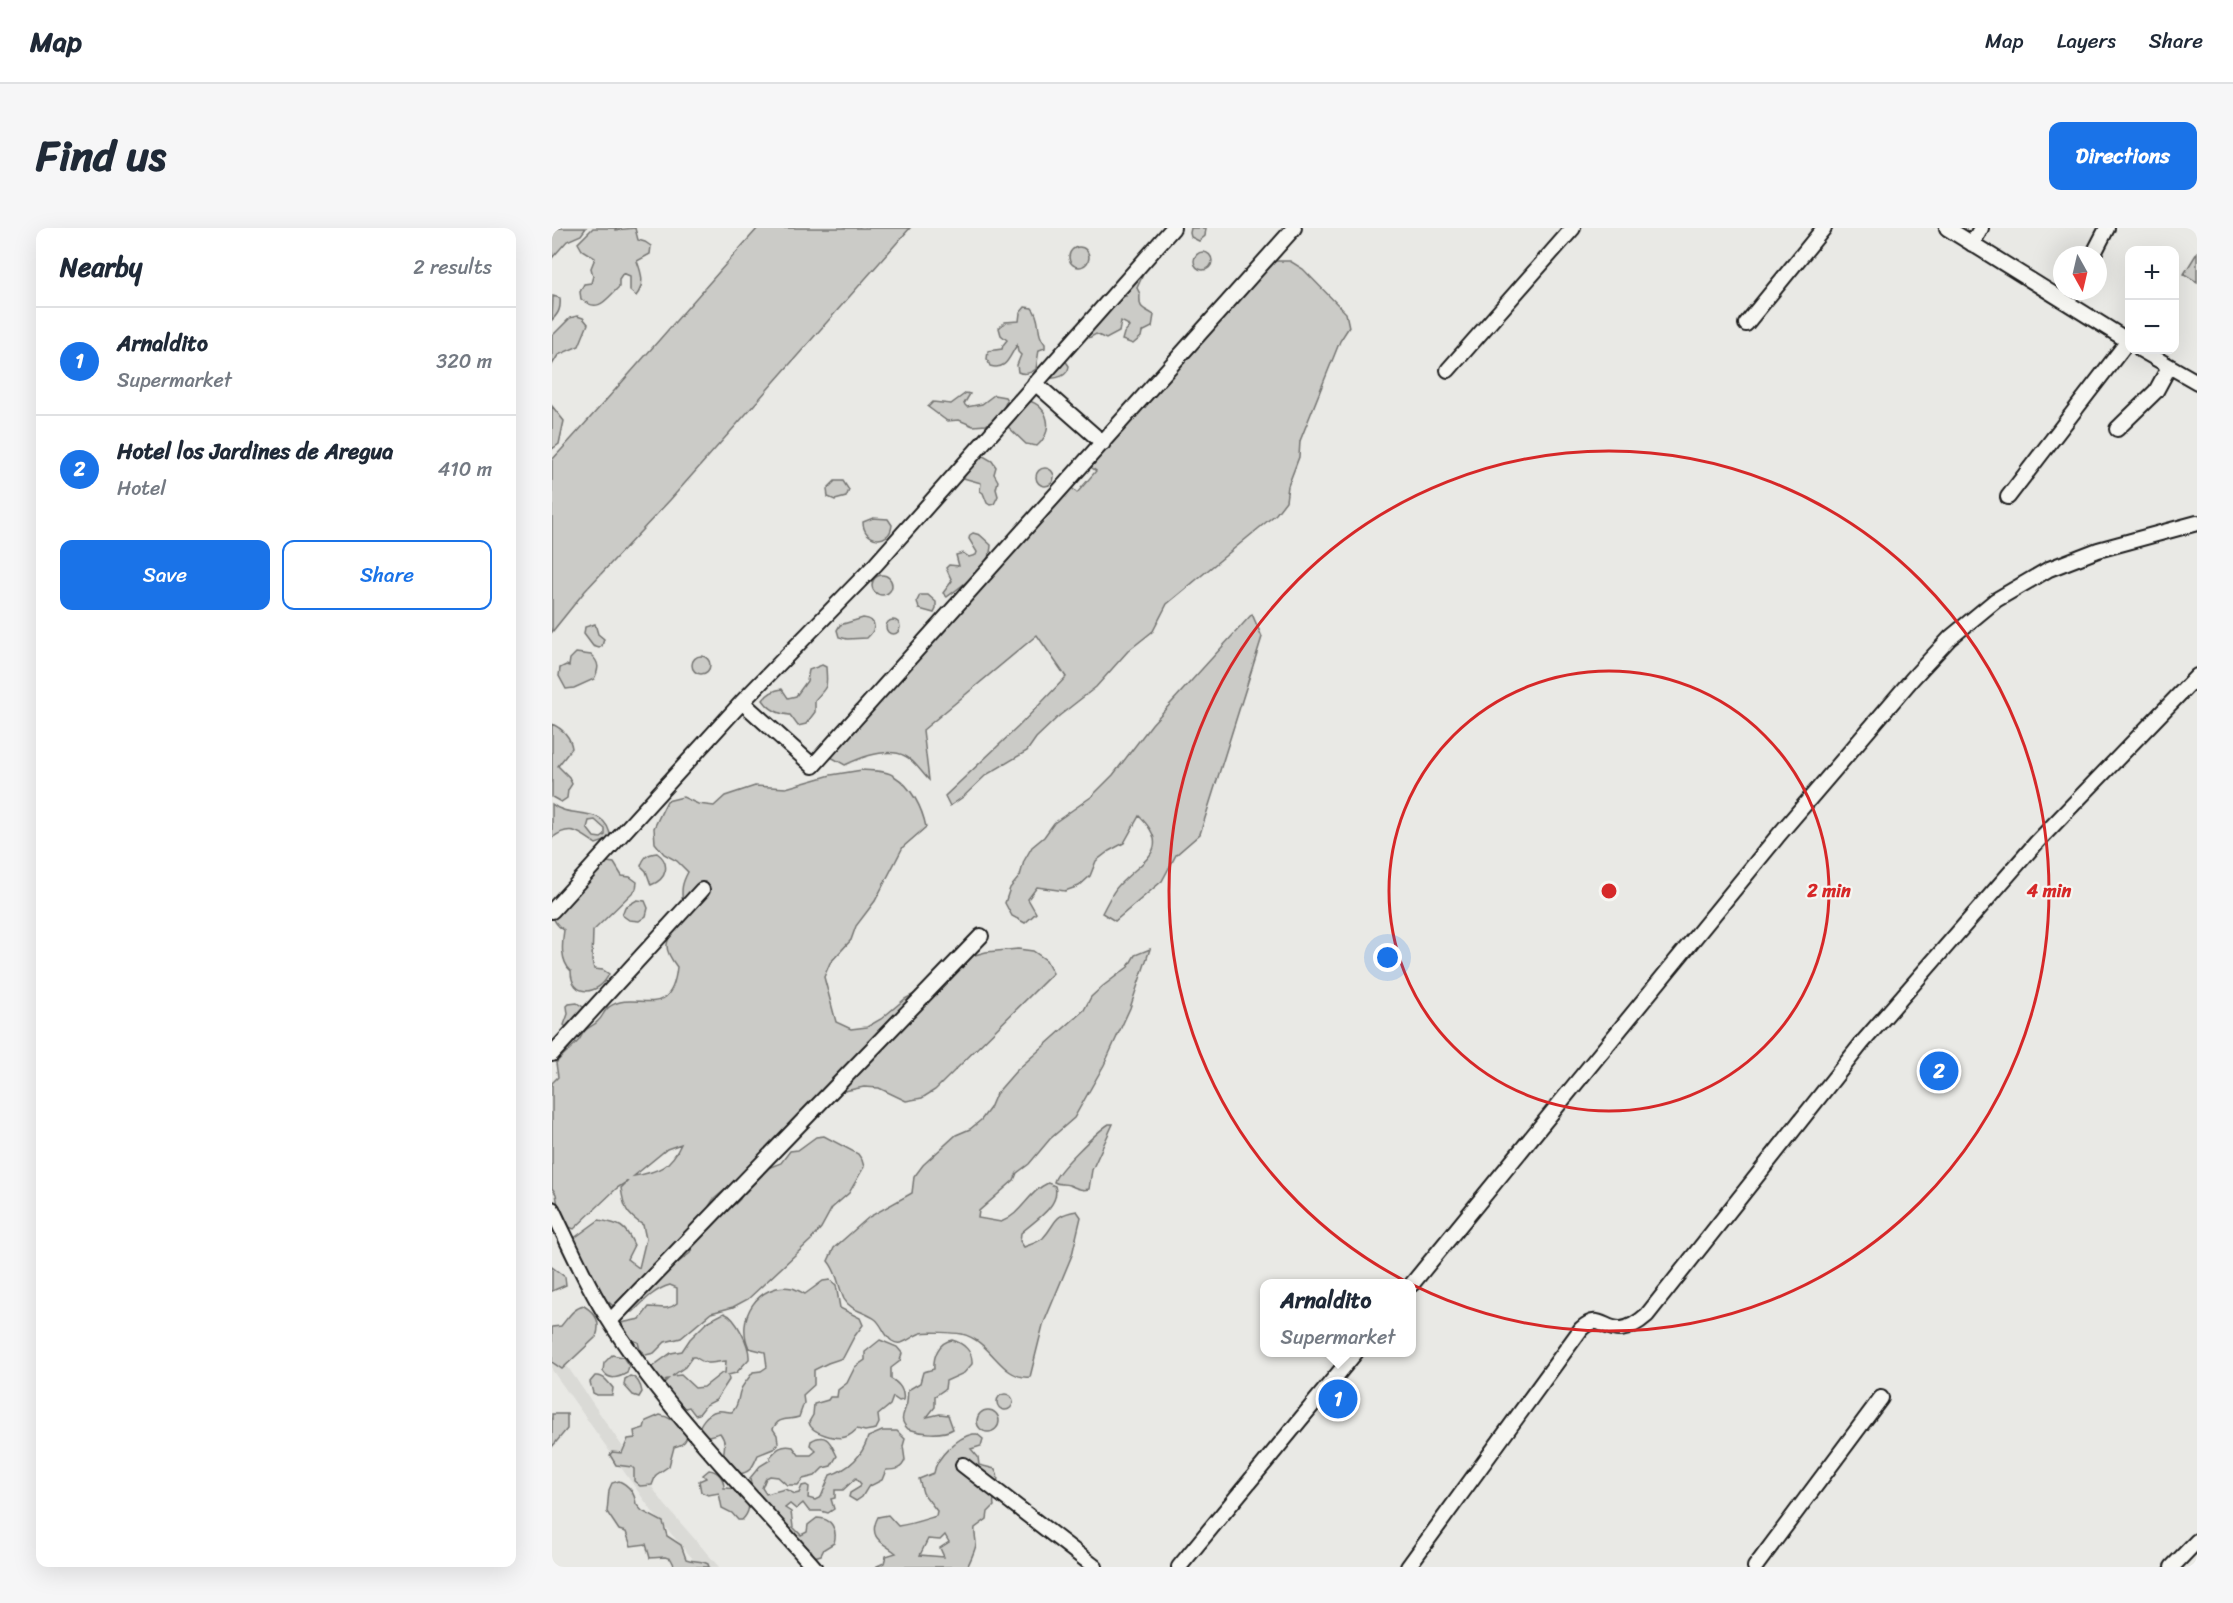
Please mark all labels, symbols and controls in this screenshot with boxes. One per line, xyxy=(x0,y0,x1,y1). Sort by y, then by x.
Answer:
text: Map xyxy=(30,17,82,66)
text: Map xyxy=(1985,22,2024,60)
text: Layers xyxy=(2057,22,2116,60)
text: Share xyxy=(2149,22,2203,60)
text: Find us xyxy=(36,119,166,193)
button: Directions xyxy=(2049,122,2197,190)
text: Nearby xyxy=(60,244,142,290)
north arrow xyxy=(2053,246,2107,300)
map controls xyxy=(2125,246,2179,354)
button: + xyxy=(2125,246,2179,300)
text: 2 results xyxy=(413,250,492,285)
button: − xyxy=(2125,300,2179,354)
text: Arnaldito xyxy=(117,324,208,363)
text: 1 xyxy=(75,344,84,379)
text: 320 m xyxy=(436,344,492,379)
text: Supermarket xyxy=(117,363,232,398)
text: Hotel los Jardines de Aregua xyxy=(117,432,393,471)
text: 2 xyxy=(74,452,85,487)
text: 410 m xyxy=(438,452,492,487)
text: Hotel xyxy=(117,471,166,506)
button: Save xyxy=(60,540,270,610)
button: Share xyxy=(282,540,492,610)
text: 2 min xyxy=(1806,875,1851,907)
text: 4 min xyxy=(2026,875,2072,907)
centre of rings xyxy=(1599,881,1619,901)
your location xyxy=(1373,943,1402,972)
pin: 2 xyxy=(1920,1048,1958,1094)
popup xyxy=(1260,1279,1416,1357)
text: Arnaldito xyxy=(1281,1281,1371,1320)
text: Supermarket xyxy=(1281,1320,1395,1355)
pin: 1 xyxy=(1318,1376,1358,1422)

